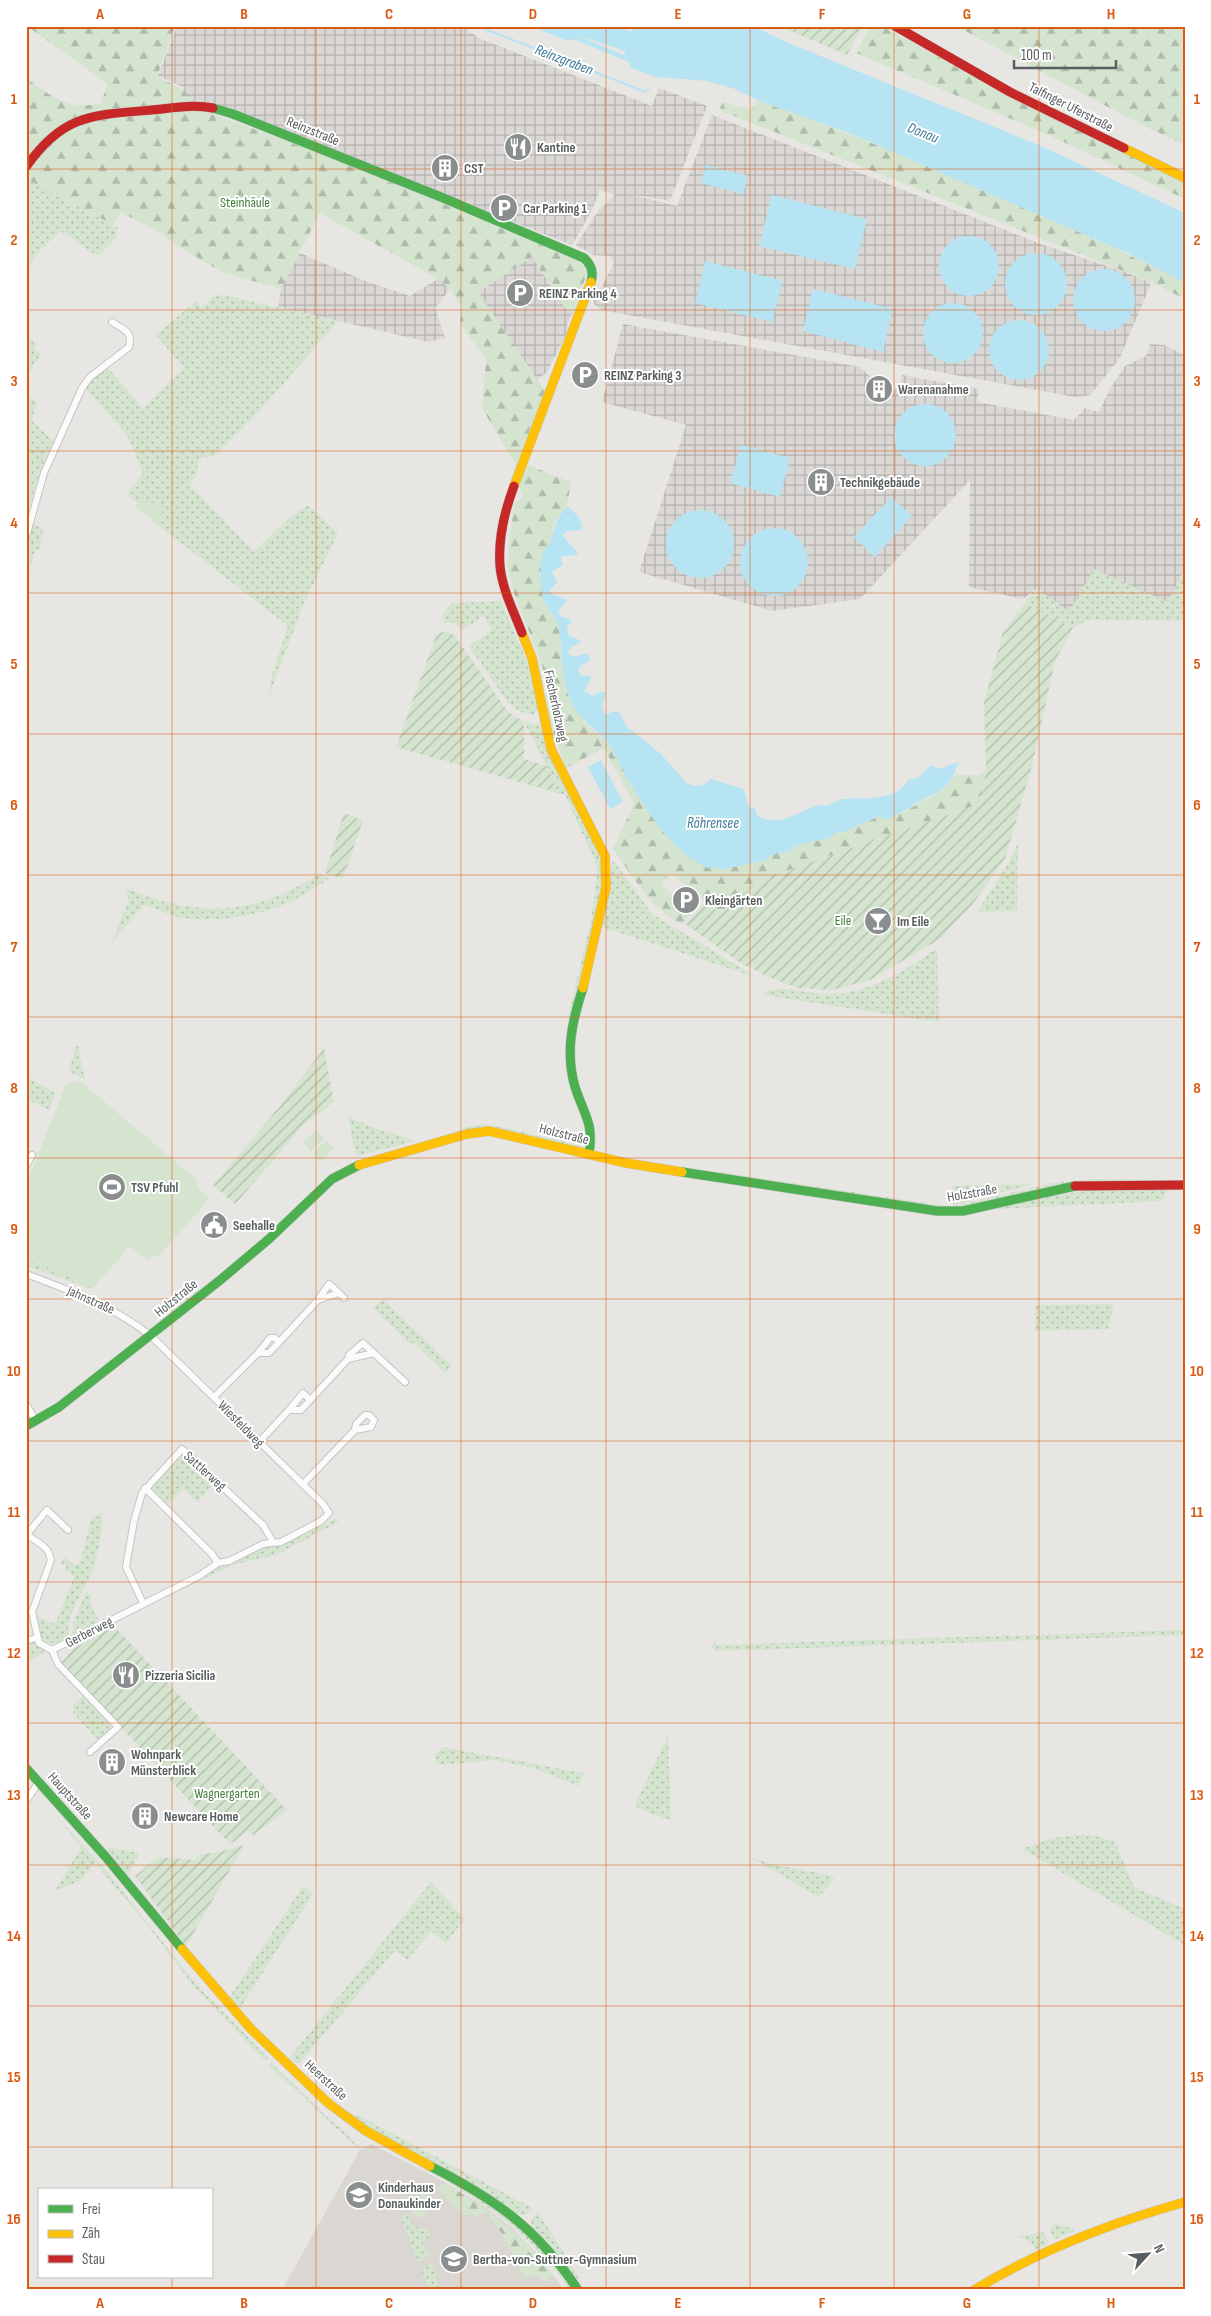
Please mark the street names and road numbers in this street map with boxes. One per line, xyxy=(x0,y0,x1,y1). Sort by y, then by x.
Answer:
street label: Talfinger Uferstraße xyxy=(1026,78,1116,136)
street label: Reinzstraße xyxy=(284,113,342,149)
street label: Fischerholzweg xyxy=(540,669,572,744)
street label: Holzstraße xyxy=(537,1120,591,1148)
street label: Holzstraße xyxy=(946,1180,998,1206)
street label: Holzstraße xyxy=(151,1275,201,1321)
street label: Jahnstraße xyxy=(64,1282,117,1318)
street label: Wiesfeldweg xyxy=(214,1397,268,1451)
street label: Sattlerweg xyxy=(180,1447,230,1495)
street label: Gerberweg xyxy=(62,1613,116,1651)
street label: Hauptstraße xyxy=(44,1769,96,1823)
street label: Heerstraße xyxy=(301,2056,351,2104)

